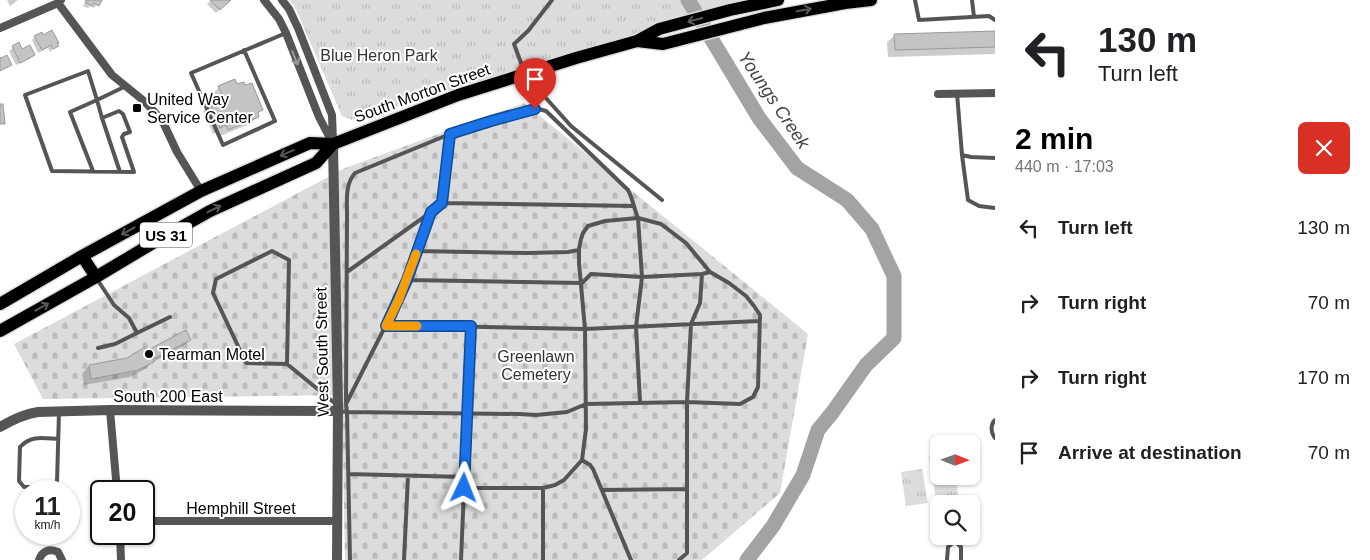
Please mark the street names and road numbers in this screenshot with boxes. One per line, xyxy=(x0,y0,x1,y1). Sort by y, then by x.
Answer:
street label: South Morton Street xyxy=(352,60,493,125)
road number: US 31 xyxy=(140,222,192,248)
street label: West South Street xyxy=(312,287,332,417)
street label: South 200 East xyxy=(113,388,223,405)
street label: Hemphill Street xyxy=(186,500,296,517)

